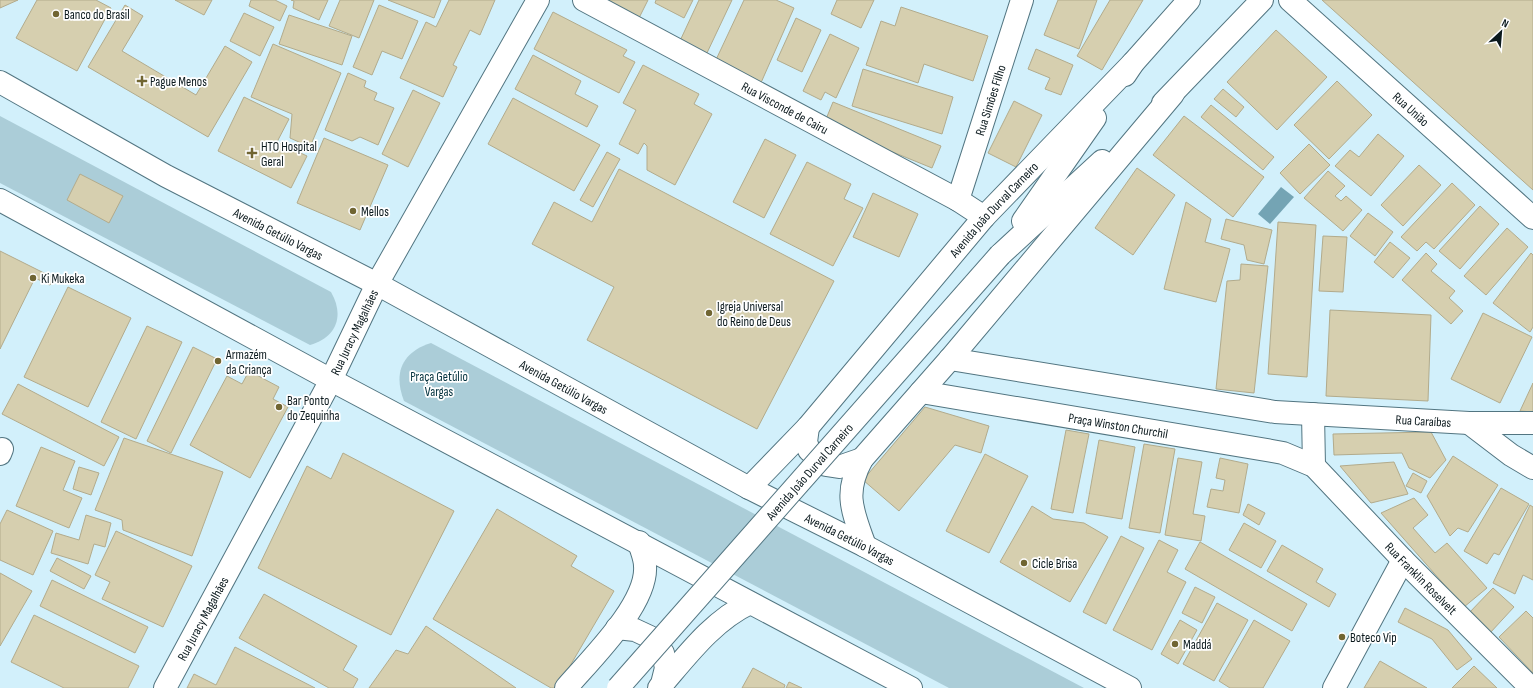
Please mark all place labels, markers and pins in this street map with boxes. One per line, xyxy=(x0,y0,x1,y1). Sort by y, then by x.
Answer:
place label: Banco do Brasil xyxy=(64,7,130,23)
marker: Banco do Brasil xyxy=(51,9,61,19)
place label: Pague Menos xyxy=(150,74,207,90)
marker: Pague Menos xyxy=(137,76,147,86)
place label: HTO Hospital Geral xyxy=(261,139,317,170)
marker: HTO Hospital Geral xyxy=(246,147,258,159)
place label: Mellos xyxy=(361,204,389,220)
marker: Mellos xyxy=(348,206,358,216)
place label: Ki Mukeka xyxy=(41,271,85,287)
marker: Ki Mukeka xyxy=(28,273,38,283)
place label: Igreja Universal do Reino de Deus xyxy=(717,299,791,330)
marker: Igreja Universal do Reino de Deus xyxy=(704,308,714,318)
place label: Armazém da Criança xyxy=(225,347,272,378)
marker: Armazém da Criança xyxy=(213,356,223,366)
place label: Bar Ponto do Zequinha xyxy=(287,393,340,424)
marker: Bar Ponto do Zequinha xyxy=(274,402,284,412)
place label: Cicle Brisa xyxy=(1032,556,1077,572)
marker: Cicle Brisa xyxy=(1019,558,1029,568)
place label: Boteco Vip xyxy=(1350,630,1397,646)
marker: Boteco Vip xyxy=(1337,632,1347,642)
place label: Maddá xyxy=(1183,637,1212,653)
marker: Maddá xyxy=(1170,639,1180,649)

